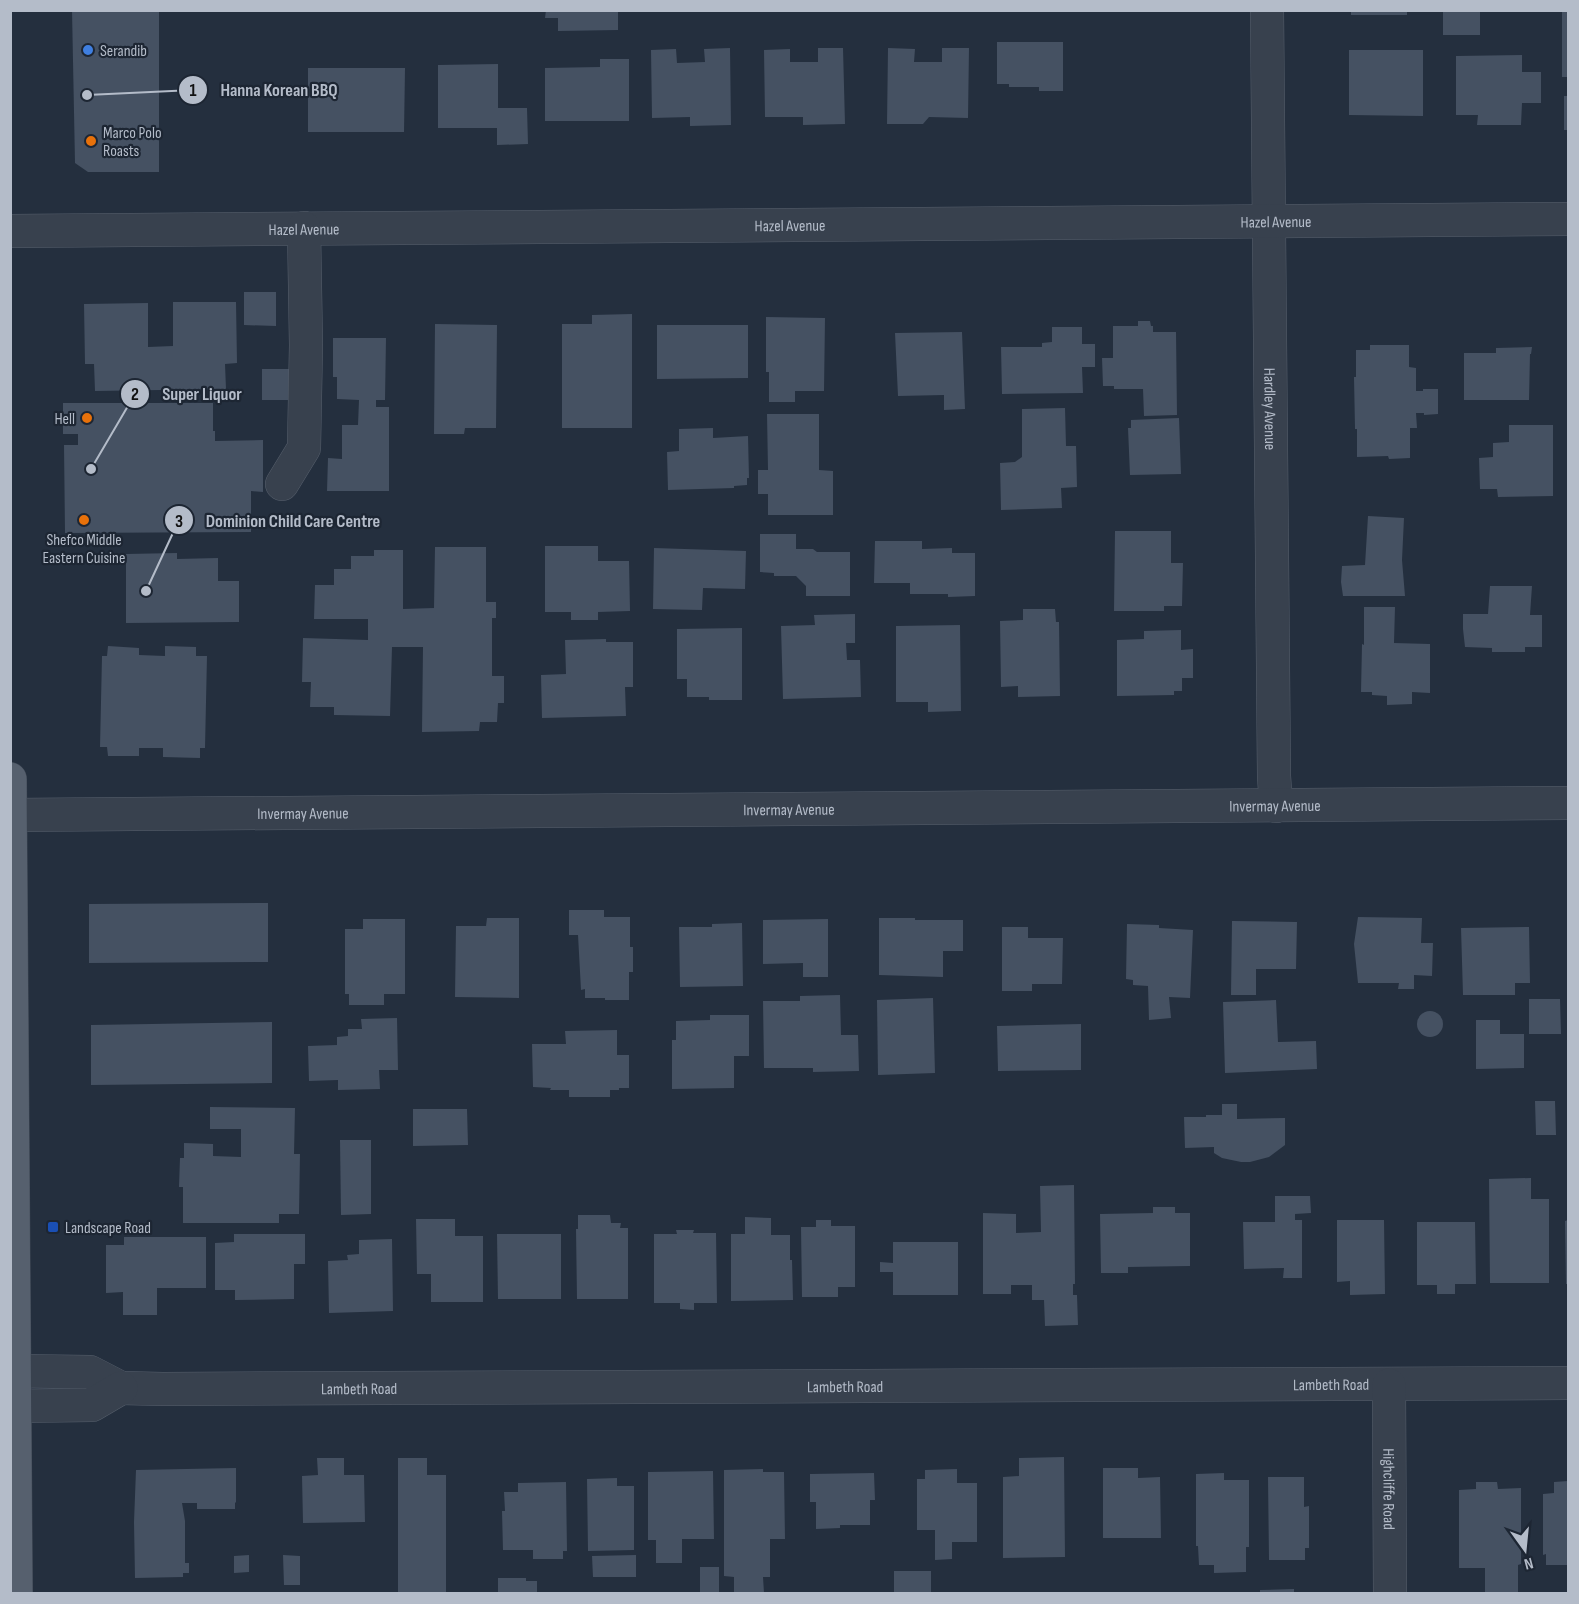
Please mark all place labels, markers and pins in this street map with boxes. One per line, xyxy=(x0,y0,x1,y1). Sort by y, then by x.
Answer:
place label: Serandib xyxy=(100,42,147,61)
marker: Serandib xyxy=(81,43,95,57)
callout: Hanna Korean BBQ xyxy=(178,72,350,108)
place label: Marco Polo Roasts xyxy=(103,124,162,161)
marker: Marco Polo Roasts xyxy=(84,134,98,148)
callout: Super Liquor xyxy=(120,376,254,412)
place label: Hell xyxy=(54,410,75,429)
marker: Hell xyxy=(80,411,94,425)
callout: Dominion Child Care Centre xyxy=(164,502,392,538)
marker: Shefco Middle Eastern Cuisine xyxy=(77,513,91,527)
place label: Shefco Middle Eastern Cuisine xyxy=(43,531,125,568)
place label: Landscape Road xyxy=(65,1219,151,1238)
marker: Landscape Road xyxy=(46,1220,60,1234)

